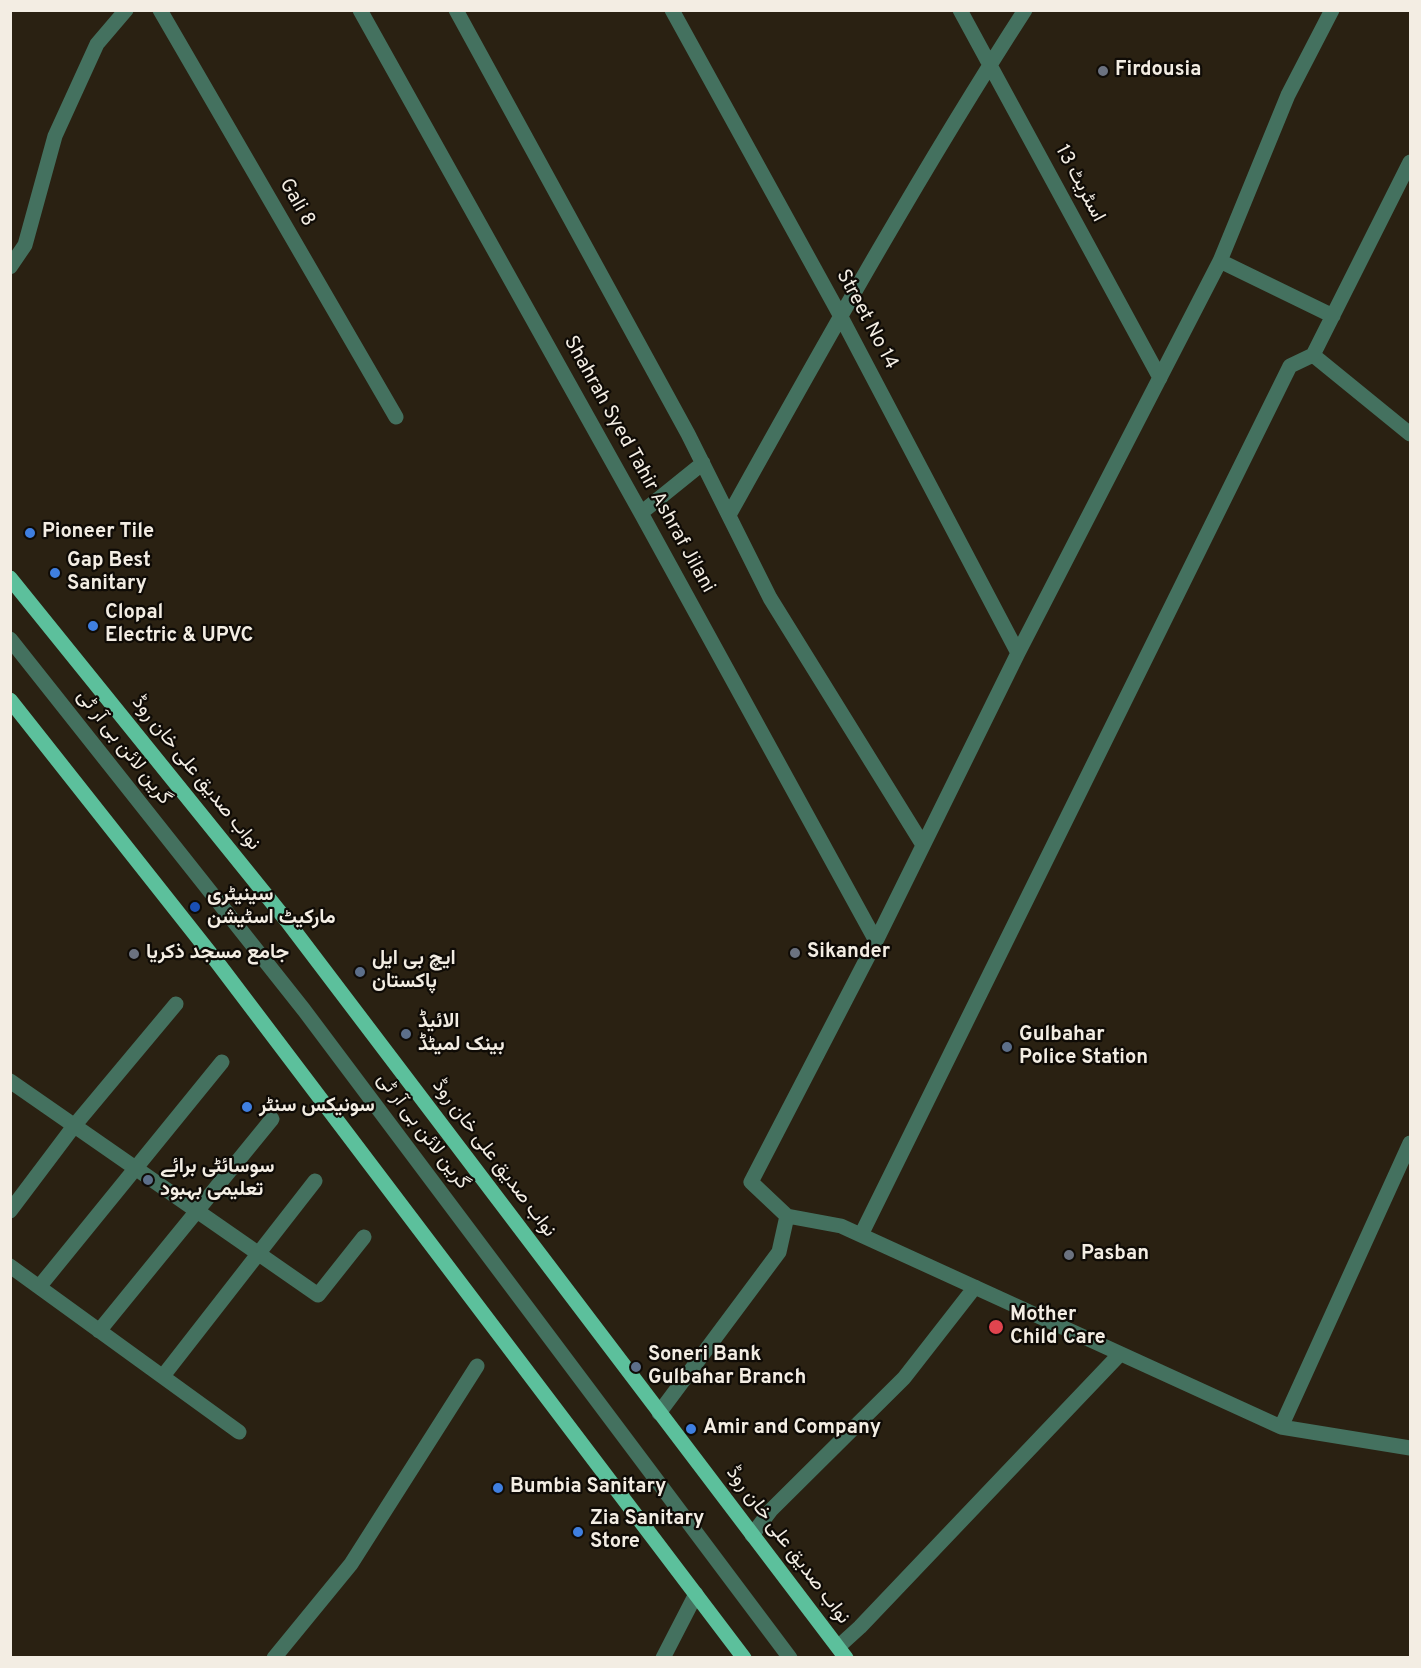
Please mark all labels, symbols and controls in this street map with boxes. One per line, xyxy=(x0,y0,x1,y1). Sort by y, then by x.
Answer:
place label: Firdousia xyxy=(1115,59,1201,83)
marker: Firdousia xyxy=(1096,64,1110,78)
street label: اسٹریٹ 13 xyxy=(1049,141,1109,227)
street label: Gali 8 xyxy=(273,175,319,231)
street label: Street No 14 xyxy=(830,266,902,374)
street label: Shahrah Syed Tahir Ashraf Jilani xyxy=(557,332,719,598)
place label: Pioneer Tile xyxy=(42,521,154,545)
marker: Pioneer Tile xyxy=(23,526,37,540)
place label: Gap Best Sanitary xyxy=(67,550,151,597)
marker: Gap Best Sanitary xyxy=(48,566,62,580)
place label: Clopal Electric & UPVC xyxy=(105,602,253,649)
marker: Clopal Electric & UPVC xyxy=(86,619,100,633)
street label: گرین لائن بی آر ٹی xyxy=(71,686,175,810)
street label: نواب صدیق علی خان روڈ xyxy=(125,692,265,856)
place label: سینیٹری مارکیٹ اسٹیشن xyxy=(207,884,336,931)
marker: سینیٹری مارکیٹ اسٹیشن xyxy=(188,900,202,914)
place label: Sikander xyxy=(807,941,890,965)
place label: جامع مسجد ذکریا xyxy=(146,942,289,966)
marker: Sikander xyxy=(788,946,802,960)
marker: جامع مسجد ذکریا xyxy=(127,947,141,961)
place label: ایچ بی ایل پاکستان xyxy=(372,948,456,995)
marker: ایچ بی ایل پاکستان xyxy=(353,965,367,979)
place label: الائیڈ بینک لمیٹڈ xyxy=(418,1011,505,1058)
place label: Gulbahar Police Station xyxy=(1019,1024,1148,1071)
marker: الائیڈ بینک لمیٹڈ xyxy=(399,1027,413,1041)
marker: Gulbahar Police Station xyxy=(1000,1040,1014,1054)
street label: گرین لائن بی آر ٹی xyxy=(370,1069,474,1195)
street label: نواب صدیق علی خان روڈ xyxy=(426,1075,560,1243)
place label: سونیکس سنٹر xyxy=(259,1095,375,1119)
marker: سونیکس سنٹر xyxy=(240,1100,254,1114)
place label: سوسائٹی برائے تعلیمی بہبود xyxy=(160,1156,274,1203)
marker: سوسائٹی برائے تعلیمی بہبود xyxy=(141,1173,155,1187)
place label: Pasban xyxy=(1081,1243,1149,1267)
marker: Pasban xyxy=(1062,1248,1076,1262)
place label: Mother Child Care xyxy=(1010,1304,1106,1351)
marker: Mother Child Care xyxy=(987,1318,1005,1336)
place label: Soneri Bank Gulbahar Branch xyxy=(648,1344,806,1391)
marker: Soneri Bank Gulbahar Branch xyxy=(629,1360,643,1374)
place label: Amir and Company xyxy=(703,1417,881,1441)
marker: Amir and Company xyxy=(684,1422,698,1436)
street label: نواب صدیق علی خان روڈ xyxy=(720,1462,854,1630)
place label: Bumbia Sanitary xyxy=(510,1476,666,1500)
marker: Bumbia Sanitary xyxy=(491,1481,505,1495)
place label: Zia Sanitary Store xyxy=(590,1508,704,1555)
marker: Zia Sanitary Store xyxy=(571,1525,585,1539)

